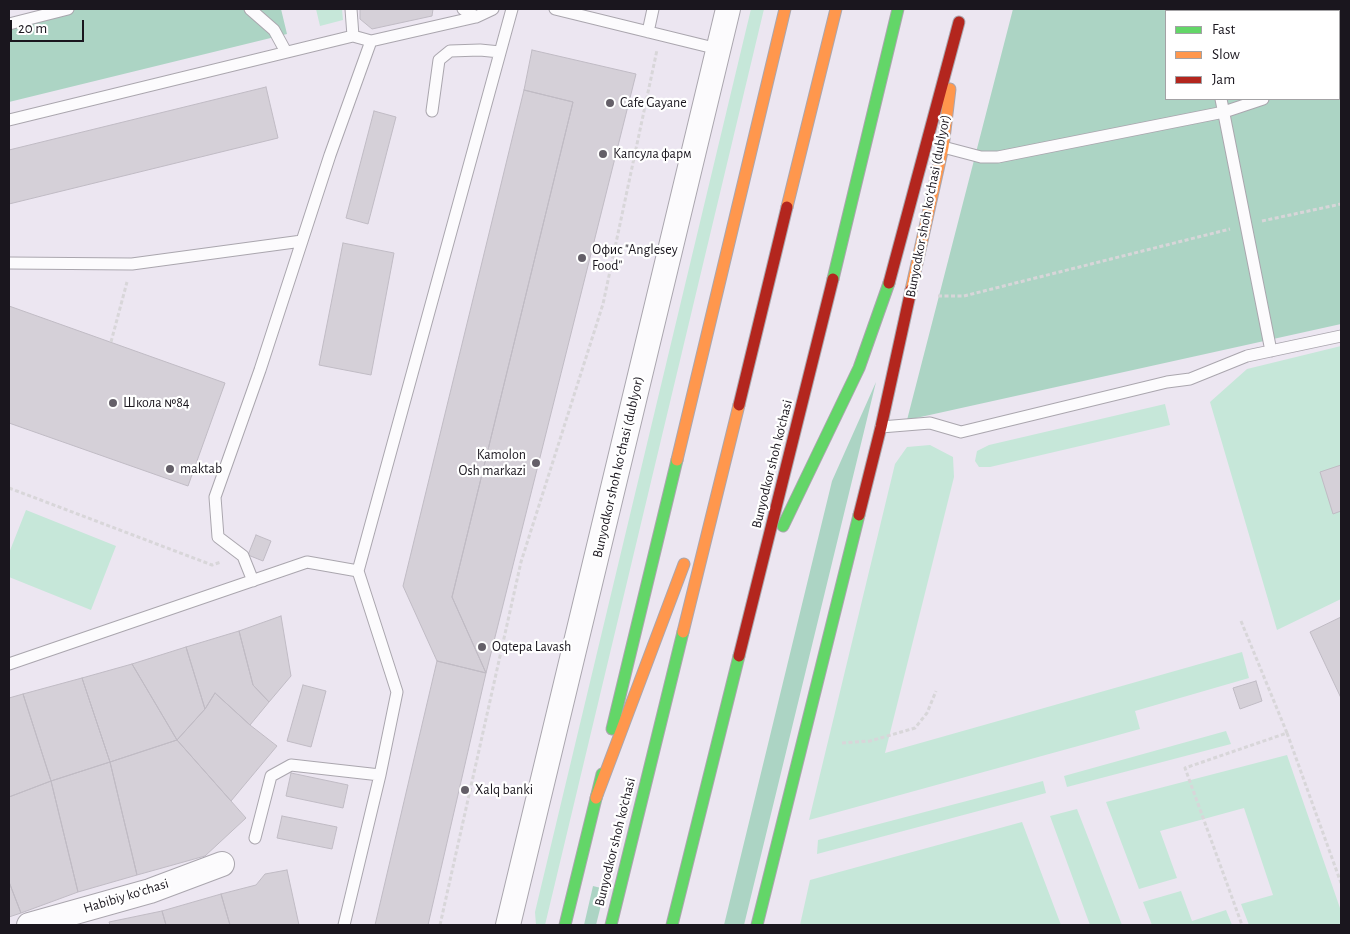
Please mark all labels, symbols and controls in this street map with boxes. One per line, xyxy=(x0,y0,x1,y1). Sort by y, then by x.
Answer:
scale bar xyxy=(12,10,86,42)
legend xyxy=(1165,10,1340,100)
text: 20 m xyxy=(18,21,47,36)
text: Fast xyxy=(1212,22,1235,37)
text: Slow xyxy=(1212,47,1240,62)
text: Jam xyxy=(1212,72,1235,87)
place label: Cafe Gayane xyxy=(620,95,687,111)
marker: Cafe Gayane xyxy=(604,97,616,109)
street label: Bunyodkor shoh koʻchasi (dublyor) xyxy=(902,113,954,299)
place label: Капсула фарм xyxy=(613,146,692,162)
marker: Капсула фарм xyxy=(597,148,609,160)
place label: Офис "Anglesey Food" xyxy=(592,242,678,274)
marker: Офис "Anglesey Food" xyxy=(576,252,588,264)
street label: Bunyodkor shoh koʻchasi (dublyor) xyxy=(589,375,647,559)
place label: Школа №84 xyxy=(123,395,190,411)
marker: Школа №84 xyxy=(107,397,119,409)
street label: Bunyodkor shoh ko'chasi xyxy=(748,398,796,530)
place label: Kamolon Osh markazi xyxy=(459,447,526,480)
marker: Kamolon Osh markazi xyxy=(530,457,542,469)
place label: maktab xyxy=(180,461,222,477)
marker: maktab xyxy=(164,463,176,475)
place label: Oqtepa Lavash xyxy=(492,639,571,655)
marker: Oqtepa Lavash xyxy=(476,641,488,653)
street label: Bunyodkor shoh ko'chasi xyxy=(591,776,639,908)
place label: Xalq banki xyxy=(475,782,533,798)
marker: Xalq banki xyxy=(459,784,471,796)
street label: Habibiy koʻchasi xyxy=(81,875,171,917)

